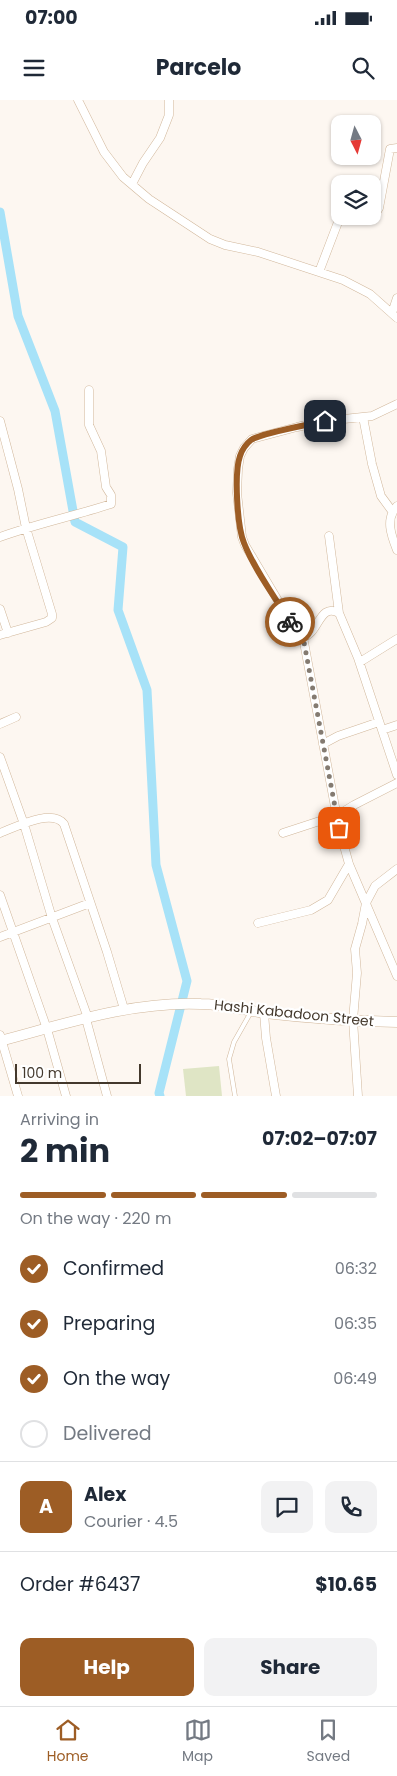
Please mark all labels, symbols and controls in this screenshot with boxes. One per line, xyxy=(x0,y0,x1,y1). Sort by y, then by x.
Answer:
text: 07:00 xyxy=(25,4,78,31)
text: Parcelo xyxy=(156,52,241,83)
icon: menu xyxy=(20,54,48,82)
icon: search xyxy=(349,54,377,82)
north arrow xyxy=(331,115,381,165)
map controls xyxy=(331,115,381,225)
button: layers xyxy=(331,175,381,225)
pin xyxy=(304,400,346,442)
icon: home xyxy=(311,407,339,435)
courier xyxy=(265,597,315,647)
icon: bike xyxy=(276,608,304,636)
pin xyxy=(318,807,360,849)
icon: bag xyxy=(325,814,353,842)
street label: Hashi Kabadoon Street xyxy=(213,995,375,1031)
scale bar xyxy=(15,1061,141,1084)
text: 100 m xyxy=(22,1063,62,1083)
text: Arriving in xyxy=(20,1108,99,1131)
text: 07:02–07:07 xyxy=(262,1125,377,1152)
text: 2 min xyxy=(20,1128,110,1173)
text: On the way · 220 m xyxy=(20,1207,171,1230)
icon: check xyxy=(20,1255,48,1283)
text: Confirmed xyxy=(63,1255,164,1282)
text: 06:32 xyxy=(335,1257,377,1280)
icon: check xyxy=(20,1310,48,1338)
text: Preparing xyxy=(63,1310,155,1337)
text: 06:35 xyxy=(334,1312,377,1335)
icon: check xyxy=(20,1365,48,1393)
text: On the way xyxy=(63,1365,170,1392)
text: 06:49 xyxy=(333,1367,377,1390)
text: Delivered xyxy=(63,1420,152,1447)
text: Alex xyxy=(84,1481,126,1508)
button: chat xyxy=(261,1481,313,1533)
button: phone xyxy=(325,1481,377,1533)
text: A xyxy=(39,1493,53,1520)
text: Courier · 4.5 xyxy=(84,1510,178,1533)
text: Order #6437 xyxy=(20,1571,140,1598)
text: $10.65 xyxy=(315,1571,377,1598)
button: Help xyxy=(20,1638,194,1696)
button: Share xyxy=(204,1638,377,1696)
tab: Home xyxy=(47,1716,89,1767)
tab: Map xyxy=(182,1716,213,1767)
tab: Saved xyxy=(307,1716,350,1767)

